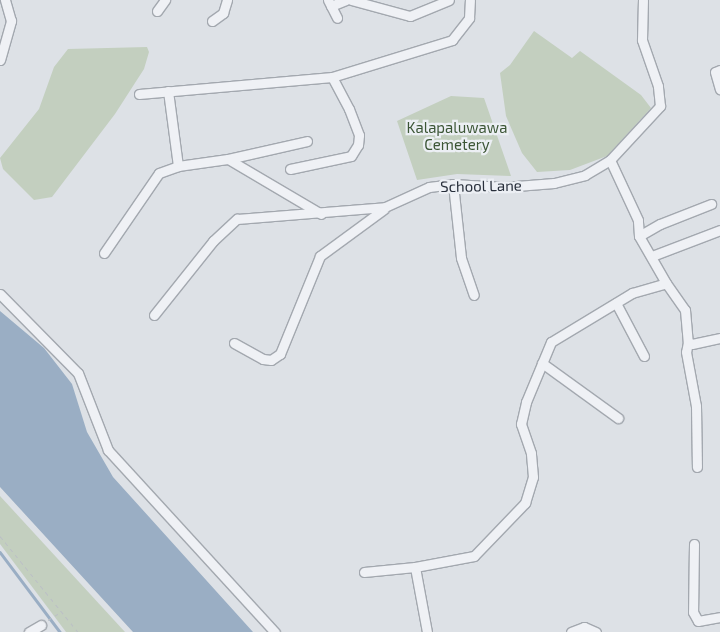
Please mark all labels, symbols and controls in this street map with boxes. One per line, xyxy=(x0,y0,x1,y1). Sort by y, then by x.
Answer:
park label: Kalapaluwawa Cemetery xyxy=(407,118,507,153)
street label: School Lane xyxy=(440,176,522,196)

